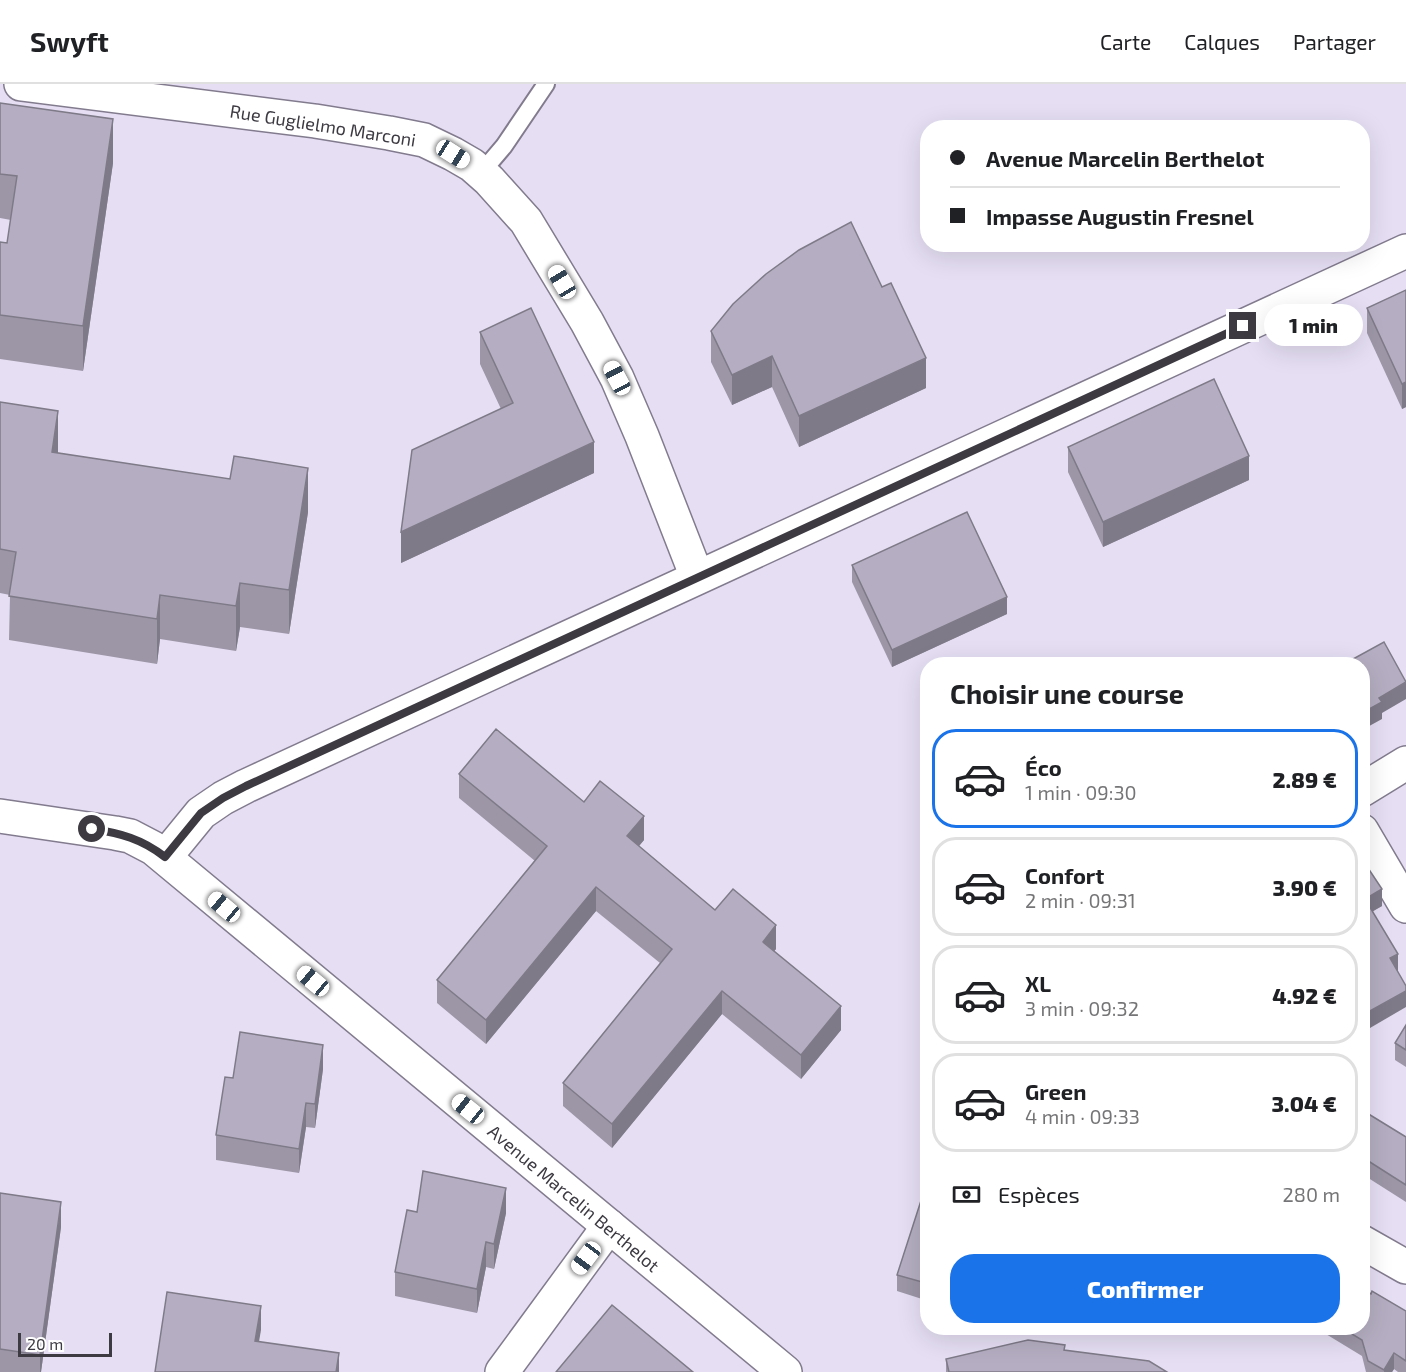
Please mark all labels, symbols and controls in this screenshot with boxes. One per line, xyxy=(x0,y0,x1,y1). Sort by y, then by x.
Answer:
text: Swyft xyxy=(30,24,109,58)
text: Carte xyxy=(1100,29,1151,54)
text: Calques xyxy=(1184,29,1260,54)
text: Partager xyxy=(1293,29,1376,54)
street label: Rue Guglielmo Marconi xyxy=(228,99,418,151)
car xyxy=(433,137,473,171)
text: Avenue Marcelin Berthelot xyxy=(986,145,1264,171)
text: Impasse Augustin Fresnel xyxy=(986,203,1254,229)
car xyxy=(545,262,579,302)
callout: 1 min xyxy=(1264,305,1363,347)
route end xyxy=(1229,312,1256,339)
text: 1 min xyxy=(1289,313,1338,337)
car xyxy=(601,358,633,398)
text: Choisir une course xyxy=(950,677,1184,709)
icon: car xyxy=(953,752,1007,806)
text: Éco xyxy=(1025,754,1062,780)
text: 2.89 € xyxy=(1273,766,1337,792)
text: 1 min · 09:30 xyxy=(1025,780,1137,804)
route start xyxy=(78,815,105,842)
icon: car xyxy=(953,860,1007,914)
text: Confort xyxy=(1025,862,1104,888)
text: 3.90 € xyxy=(1273,874,1337,900)
text: 2 min · 09:31 xyxy=(1025,888,1136,912)
car xyxy=(204,889,244,925)
car xyxy=(293,963,333,999)
icon: car xyxy=(953,968,1007,1022)
text: XL xyxy=(1025,970,1051,996)
text: 4.92 € xyxy=(1272,982,1337,1008)
text: 3 min · 09:32 xyxy=(1025,996,1139,1020)
icon: car xyxy=(953,1076,1007,1130)
text: Green xyxy=(1025,1078,1087,1104)
text: 3.04 € xyxy=(1272,1090,1337,1116)
car xyxy=(448,1091,488,1127)
text: 4 min · 09:33 xyxy=(1025,1104,1140,1128)
street label: Avenue Marcelin Berthelot xyxy=(484,1120,664,1276)
icon: cash xyxy=(950,1178,983,1211)
text: Espèces xyxy=(998,1181,1080,1207)
text: 280 m xyxy=(1283,1182,1340,1206)
car xyxy=(568,1238,604,1278)
button: Confirmer xyxy=(950,1254,1340,1323)
scale bar xyxy=(18,1330,112,1358)
text: 20 m xyxy=(27,1334,63,1353)

